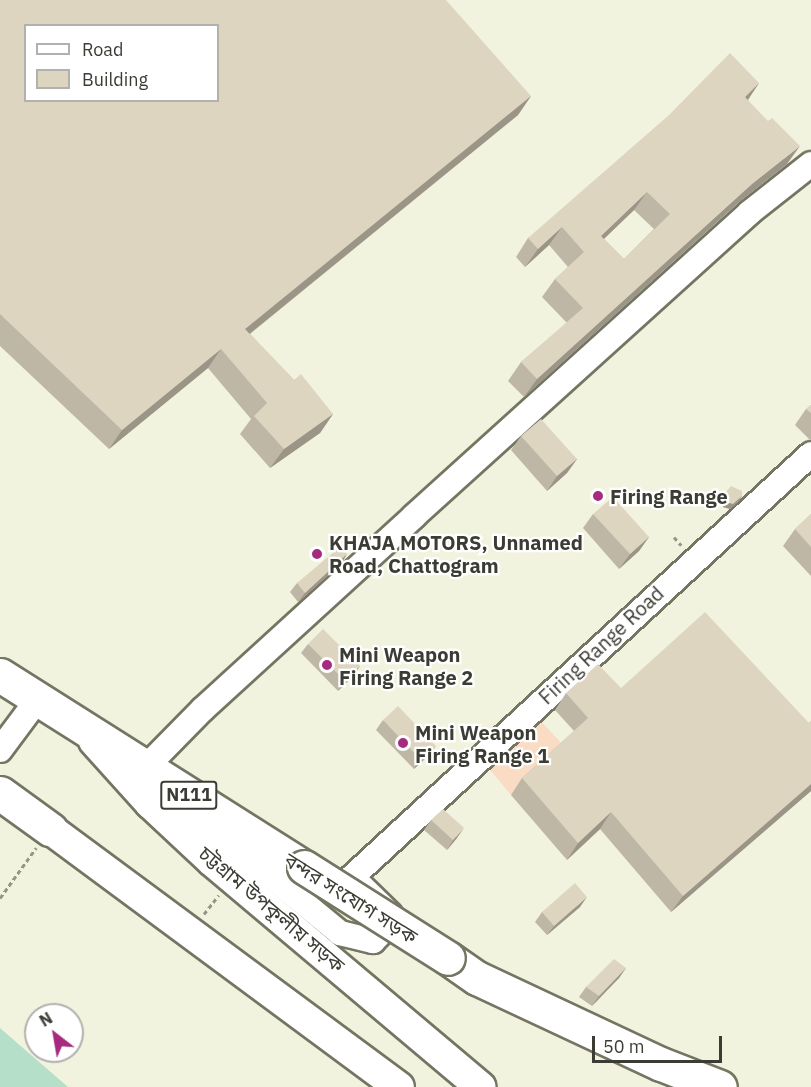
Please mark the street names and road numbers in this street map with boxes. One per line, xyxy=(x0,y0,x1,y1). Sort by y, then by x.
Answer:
street label: Firing Range Road xyxy=(534,581,668,709)
road number: N111 xyxy=(159,780,219,810)
street label: চট্টগ্রাম উপকূলীয় সড়ক xyxy=(194,841,350,977)
street label: বন্দর সংযোগ সড়ক xyxy=(280,847,422,949)

